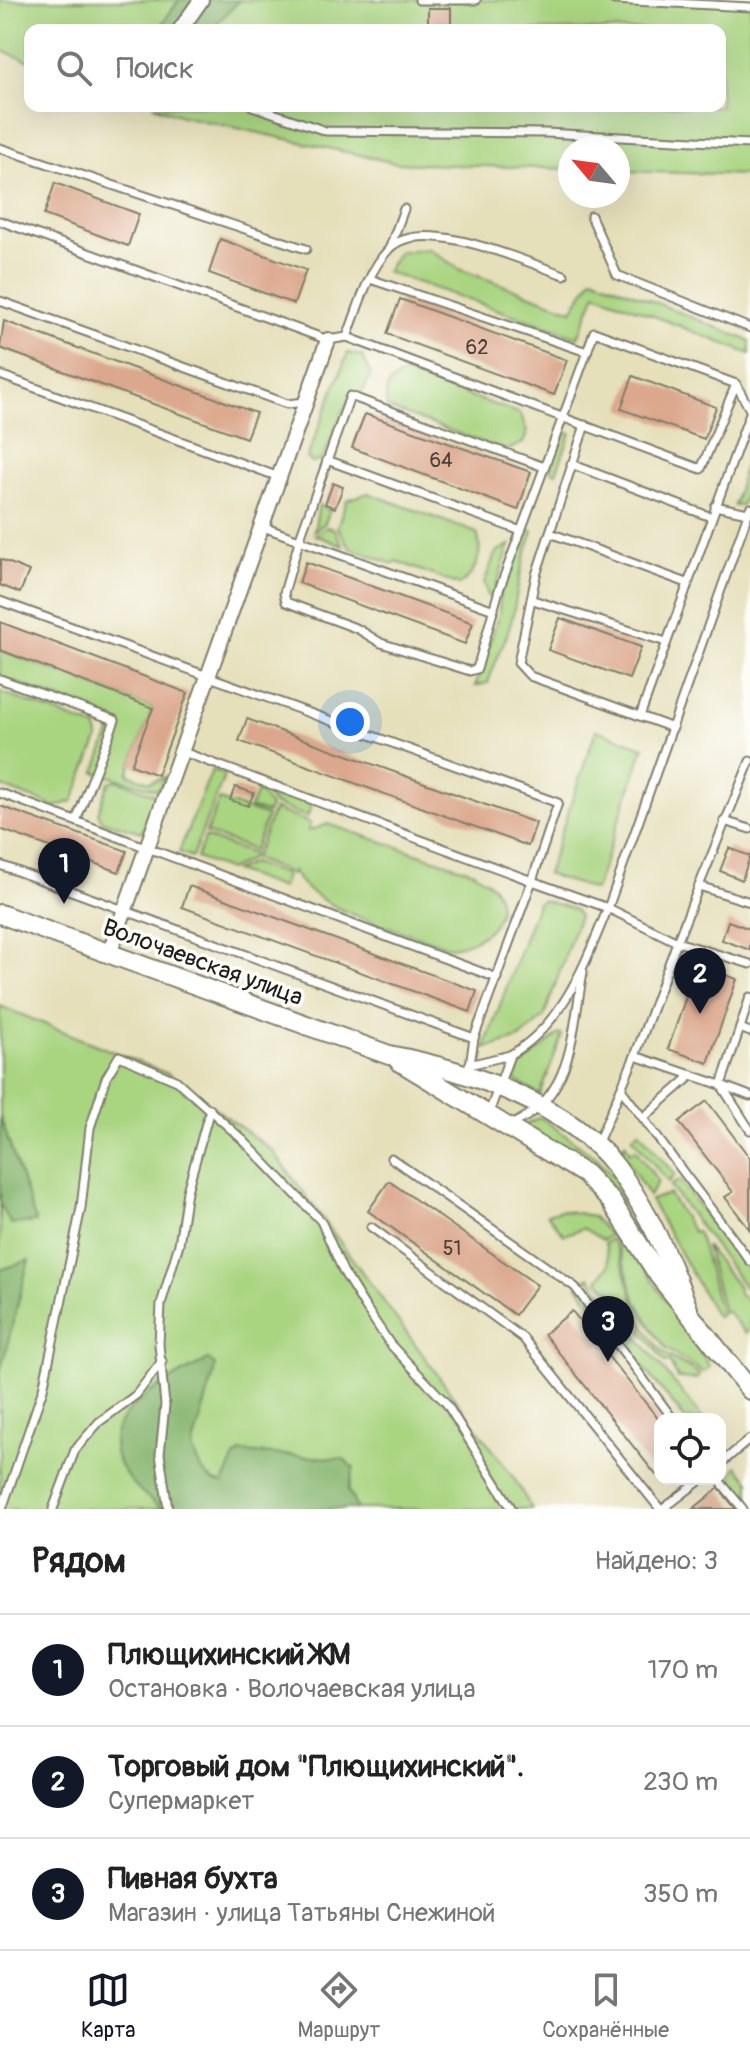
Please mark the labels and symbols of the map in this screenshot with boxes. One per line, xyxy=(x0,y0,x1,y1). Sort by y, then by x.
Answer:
north arrow xyxy=(558,136,630,208)
house number: 62 xyxy=(466,335,488,360)
house number: 64 xyxy=(429,448,453,473)
your location xyxy=(330,702,370,742)
pin: 1 xyxy=(38,838,90,904)
street label: Волочаевская улица xyxy=(99,913,307,1012)
pin: 2 xyxy=(674,948,726,1014)
house number: 51 xyxy=(443,1236,461,1261)
pin: 3 xyxy=(582,1296,634,1362)

